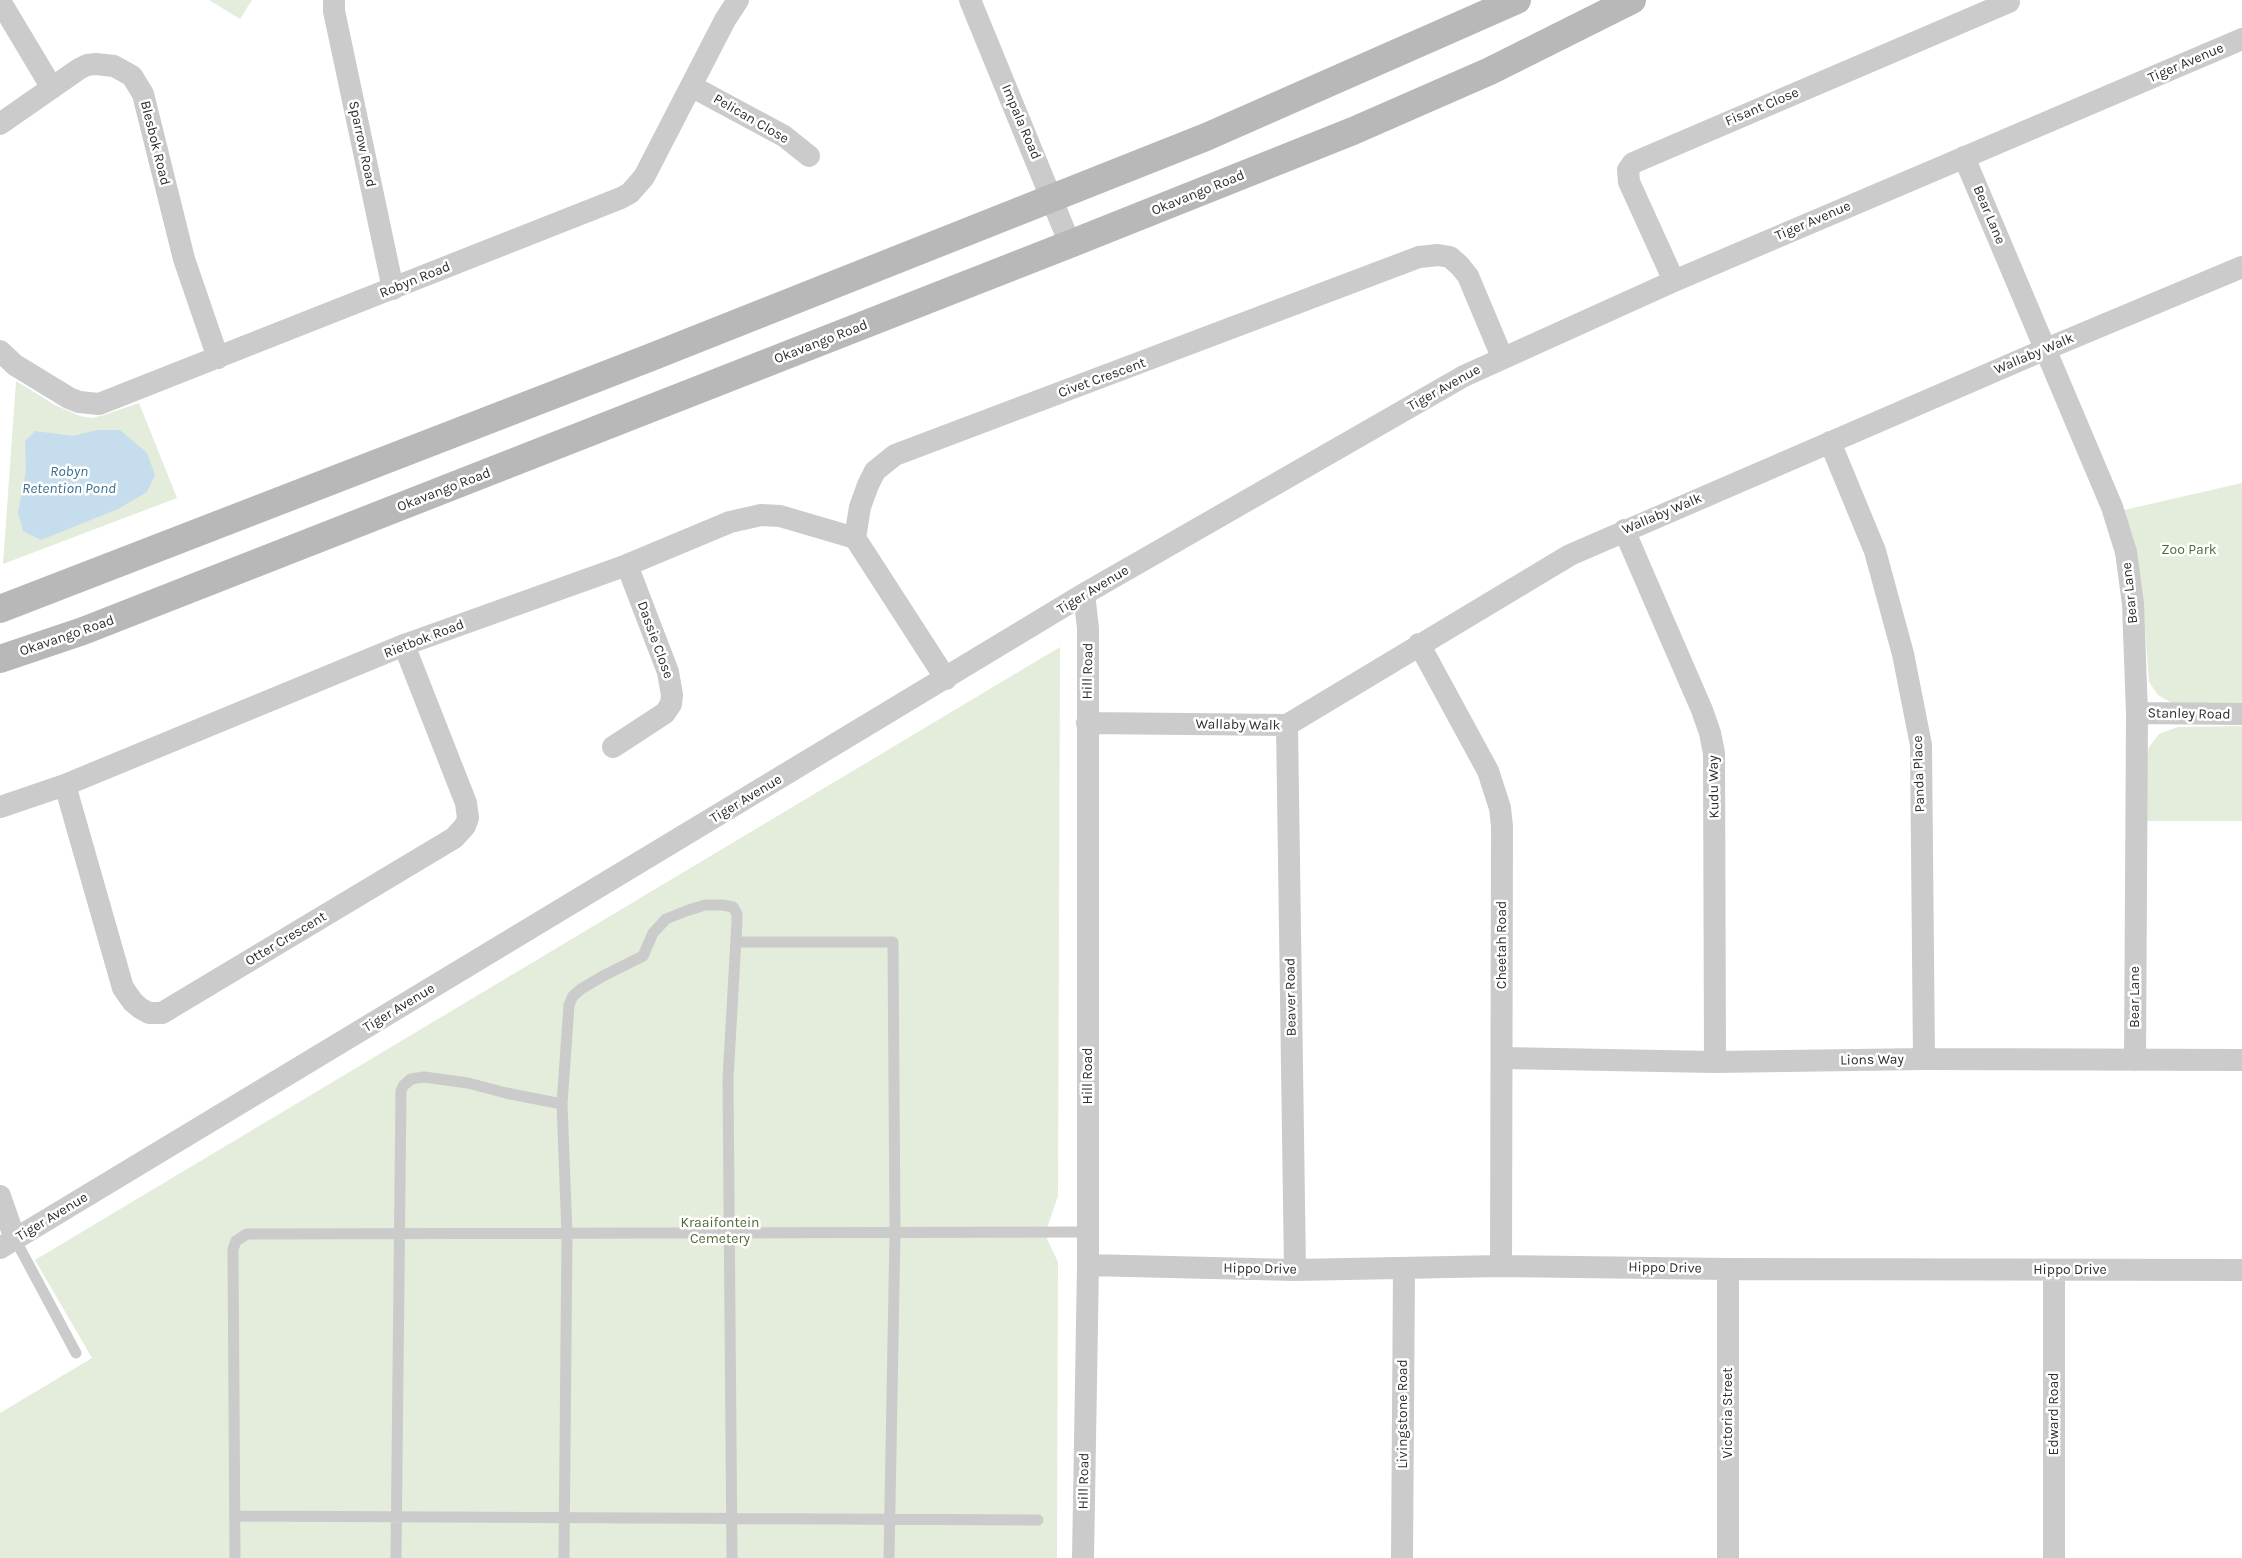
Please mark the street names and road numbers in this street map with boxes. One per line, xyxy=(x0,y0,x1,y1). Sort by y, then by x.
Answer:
street label: Tiger Avenue xyxy=(2146,39,2226,87)
street label: Impala Road xyxy=(998,82,1044,162)
street label: Fisant Close xyxy=(1723,84,1801,130)
street label: Pelican Close xyxy=(710,91,792,147)
street label: Blesbok Road xyxy=(136,99,174,187)
street label: Sparrow Road xyxy=(345,99,379,189)
street label: Okavango Road xyxy=(1149,167,1247,219)
street label: Bear Lane xyxy=(1969,183,2009,247)
street label: Tiger Avenue xyxy=(1773,197,1853,245)
street label: Robyn Road xyxy=(377,258,453,302)
street label: Okavango Road xyxy=(772,316,870,368)
street label: Wallaby Walk xyxy=(1992,330,2076,378)
street label: Civet Crescent xyxy=(1056,354,1148,402)
street label: Tiger Avenue xyxy=(1405,361,1483,415)
street label: Okavango Road xyxy=(395,464,493,516)
street label: Wallaby Walk xyxy=(1620,490,1704,538)
street label: Bear Lane xyxy=(2118,561,2142,625)
street label: Tiger Avenue xyxy=(1054,562,1132,618)
street label: Dassie Close xyxy=(633,599,677,681)
street label: Okavango Road xyxy=(17,612,117,660)
street label: Rietbok Road xyxy=(382,616,466,662)
street label: Hill Road xyxy=(1079,642,1097,700)
street label: Stanley Road xyxy=(2147,705,2231,723)
street label: Wallaby Walk xyxy=(1195,716,1281,734)
street label: Panda Place xyxy=(1909,735,1929,813)
street label: Kudu Way xyxy=(1705,755,1723,819)
street label: Tiger Avenue xyxy=(707,771,785,827)
street label: Cheetah Road xyxy=(1494,901,1510,989)
street label: Otter Crescent xyxy=(242,908,330,970)
street label: Beaver Road xyxy=(1282,958,1300,1036)
street label: Bear Lane xyxy=(2127,966,2143,1028)
street label: Tiger Avenue xyxy=(360,980,438,1036)
street label: Hill Road xyxy=(1080,1048,1096,1104)
street label: Lions Way xyxy=(1840,1051,1904,1069)
street label: Tiger Avenue xyxy=(13,1189,91,1245)
street label: Hippo Drive xyxy=(1628,1259,1702,1277)
street label: Hippo Drive xyxy=(1223,1260,1297,1278)
street label: Hippo Drive xyxy=(2033,1262,2107,1278)
street label: Livingstone Road xyxy=(1395,1359,1411,1469)
street label: Victoria Street xyxy=(1720,1368,1736,1458)
street label: Edward Road xyxy=(2046,1373,2062,1455)
street label: Hill Road xyxy=(1075,1452,1093,1510)

